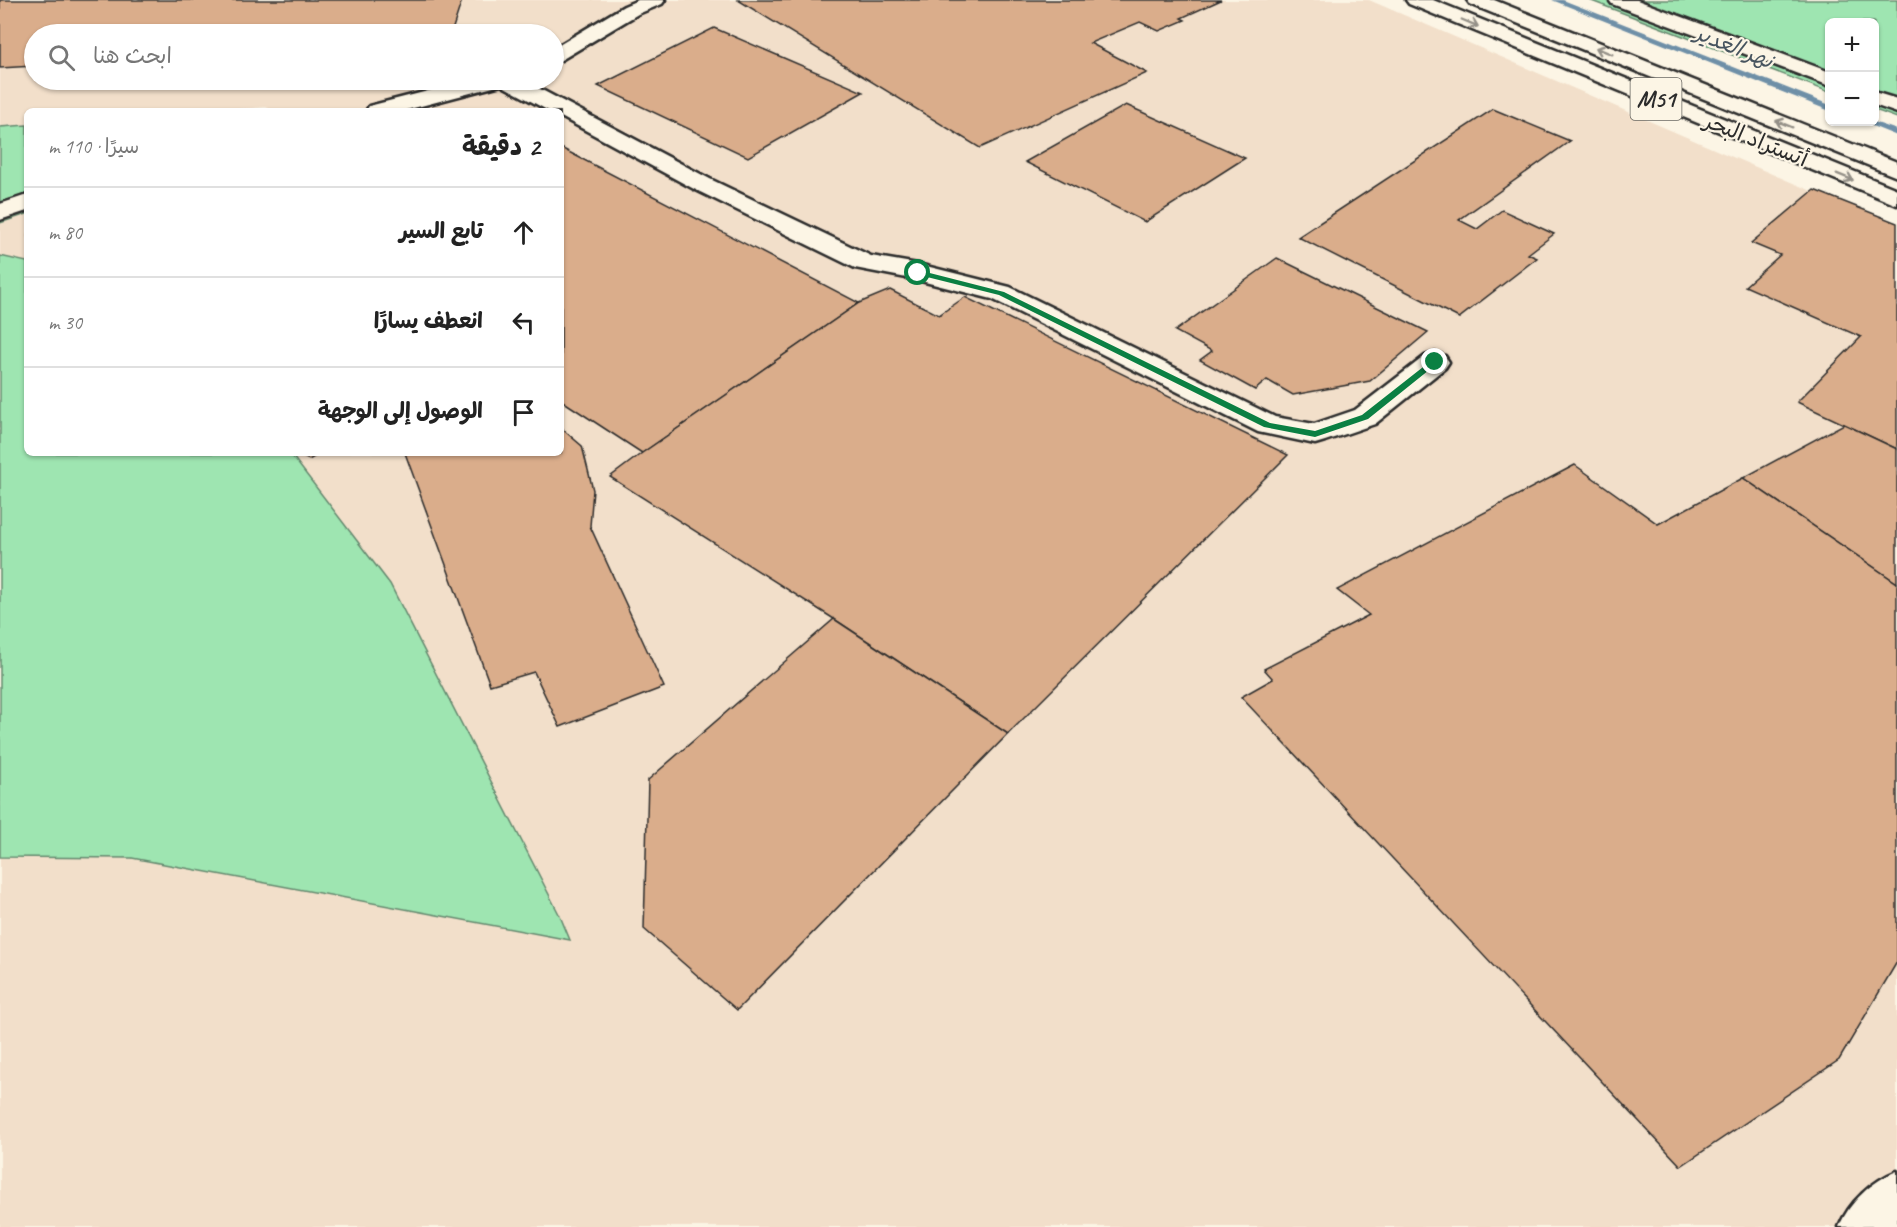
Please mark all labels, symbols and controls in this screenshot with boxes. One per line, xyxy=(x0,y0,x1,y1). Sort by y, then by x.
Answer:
one-way arrow xyxy=(1460,18,1479,29)
water label: نهر الغدير xyxy=(1688,18,1779,76)
map controls xyxy=(1825,18,1879,126)
button: + xyxy=(1825,18,1879,72)
search box xyxy=(24,24,564,90)
icon: search xyxy=(45,41,78,74)
text: ابحث هنا xyxy=(93,42,172,70)
one-way arrow xyxy=(1595,45,1613,56)
button: − xyxy=(1825,72,1879,126)
road number: M51 xyxy=(1630,78,1682,120)
street label: أتستراد البحر xyxy=(1698,106,1813,174)
one-way arrow xyxy=(1776,118,1794,129)
text: 2 دقيقة xyxy=(462,130,540,163)
text: سيرًا · 110 m xyxy=(48,134,139,159)
one-way arrow xyxy=(1835,172,1853,183)
icon: ahead xyxy=(507,216,540,249)
text: تابع السير xyxy=(399,217,483,245)
text: 80 m xyxy=(48,220,82,245)
route start xyxy=(904,259,930,285)
icon: left xyxy=(507,306,540,339)
text: انعطف يسارًا xyxy=(374,307,483,335)
text: 30 m xyxy=(48,310,82,335)
route end xyxy=(1421,348,1447,374)
icon: arrive xyxy=(507,396,540,429)
text: الوصول إلى الوجهة xyxy=(318,397,483,425)

